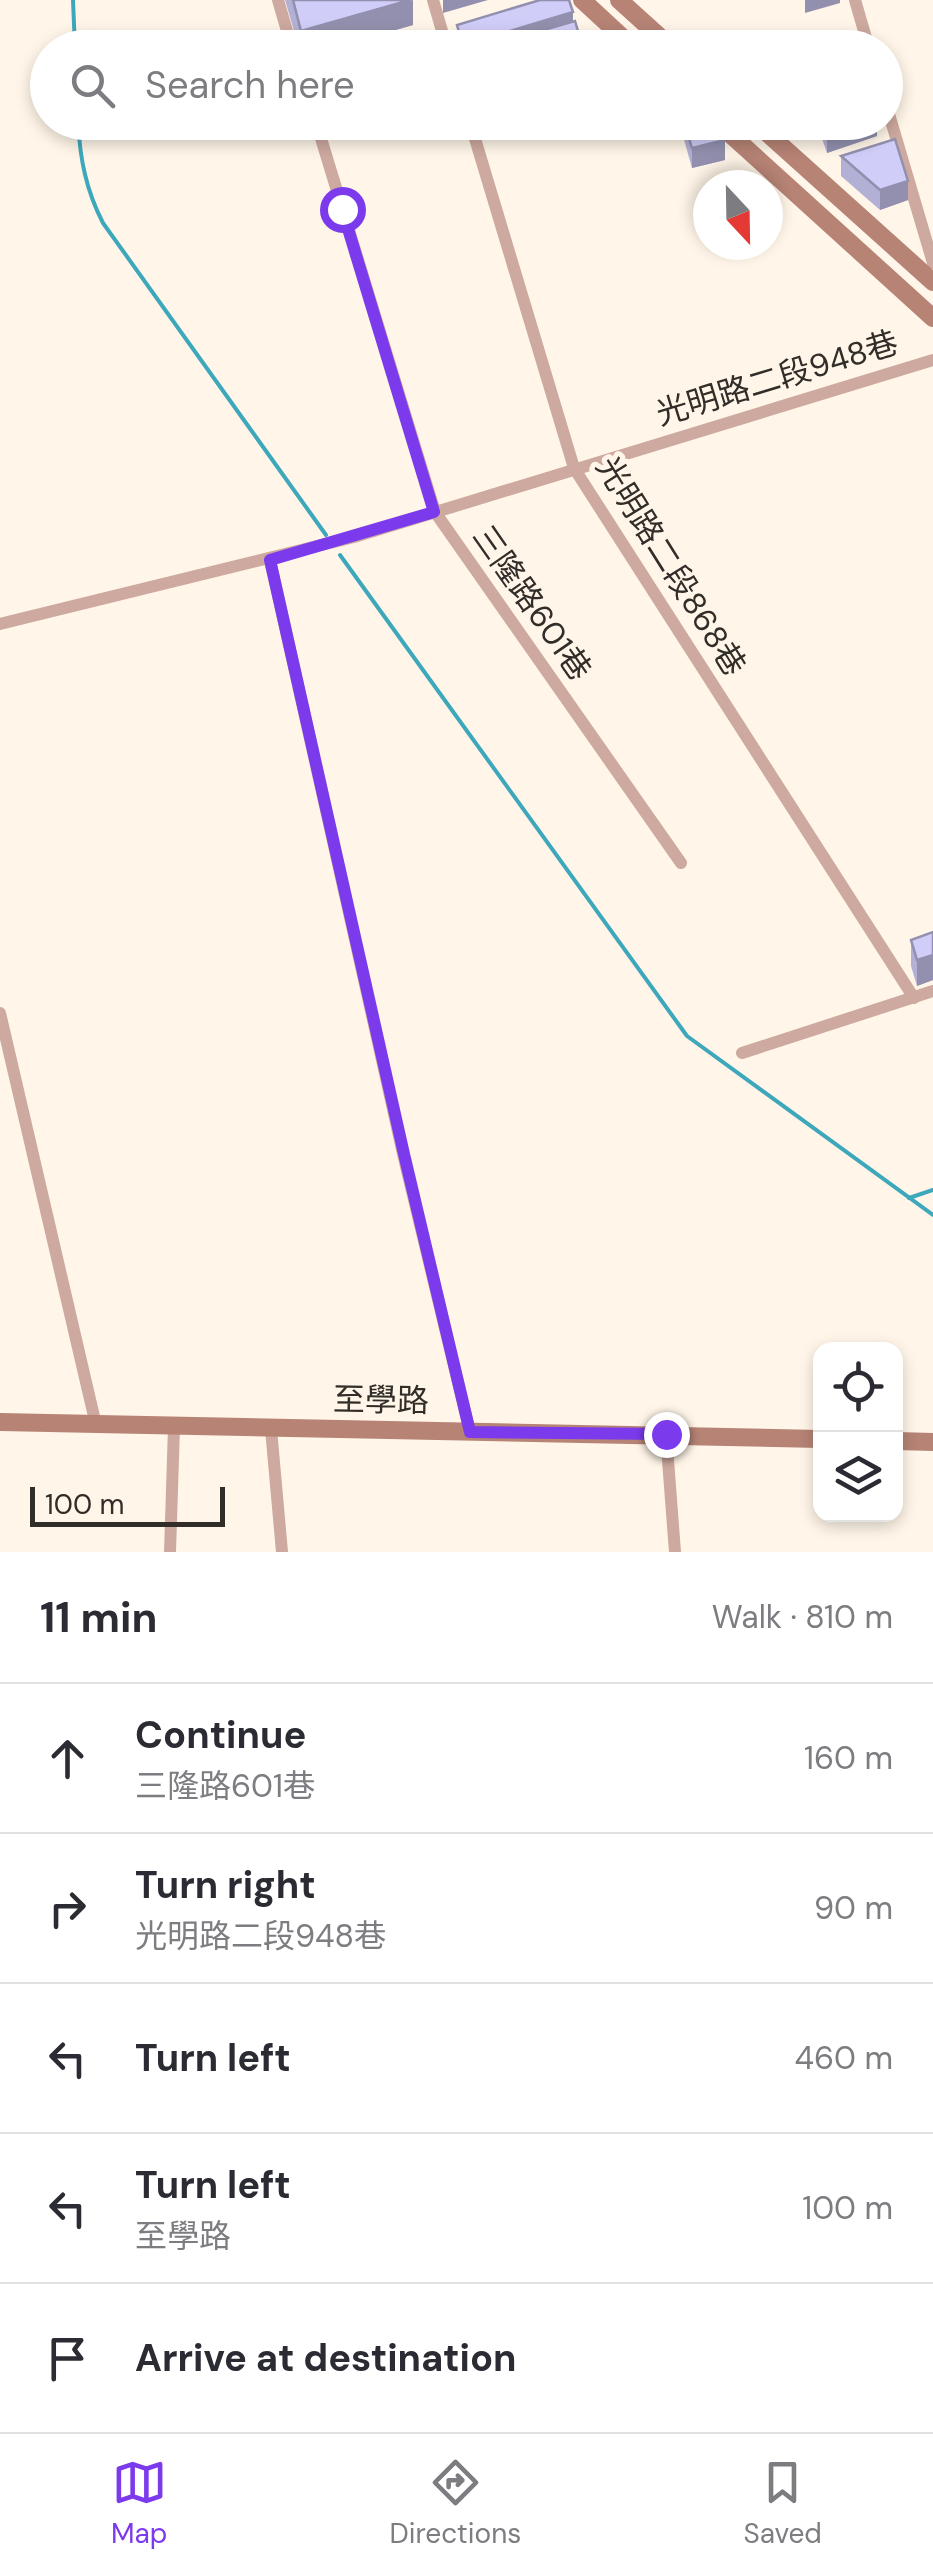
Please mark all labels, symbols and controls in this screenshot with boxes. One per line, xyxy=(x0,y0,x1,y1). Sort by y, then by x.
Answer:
search box xyxy=(30,30,903,140)
icon: search xyxy=(65,58,120,113)
text: Search here xyxy=(145,60,355,110)
north arrow xyxy=(693,170,783,260)
route start xyxy=(320,187,366,233)
street label: 光明路二段948巷 xyxy=(651,321,903,435)
street label: 光明路二段868巷 xyxy=(587,448,755,684)
street label: 三隆路601巷 xyxy=(463,517,601,689)
map controls xyxy=(813,1342,903,1522)
button: locate xyxy=(813,1342,903,1432)
street label: 至學路 xyxy=(333,1378,429,1422)
route end xyxy=(644,1412,690,1458)
button: layers xyxy=(813,1432,903,1522)
scale bar xyxy=(30,1482,225,1526)
text: 100 m xyxy=(45,1486,124,1523)
text: 11 min xyxy=(40,1590,157,1645)
text: Walk · 810 m xyxy=(712,1596,893,1638)
text: Continue xyxy=(135,1710,306,1760)
icon: ahead xyxy=(40,1731,95,1786)
text: 160 m xyxy=(804,1737,893,1779)
text: 三隆路601巷 xyxy=(135,1765,315,1807)
text: Turn right xyxy=(135,1860,316,1910)
icon: right xyxy=(40,1881,95,1936)
text: 90 m xyxy=(814,1887,893,1929)
text: 光明路二段948巷 xyxy=(135,1915,386,1957)
icon: left xyxy=(40,2031,95,2086)
text: Turn left xyxy=(135,2033,291,2083)
text: 460 m xyxy=(795,2037,893,2079)
text: Turn left xyxy=(135,2160,291,2210)
icon: left xyxy=(40,2181,95,2236)
text: 100 m xyxy=(802,2187,893,2229)
text: 至學路 xyxy=(135,2215,231,2257)
icon: arrive xyxy=(40,2331,95,2386)
text: Arrive at destination xyxy=(135,2333,517,2383)
tab: Map xyxy=(111,2455,167,2552)
tab: Directions xyxy=(390,2455,521,2552)
tab: Saved xyxy=(743,2455,822,2552)

